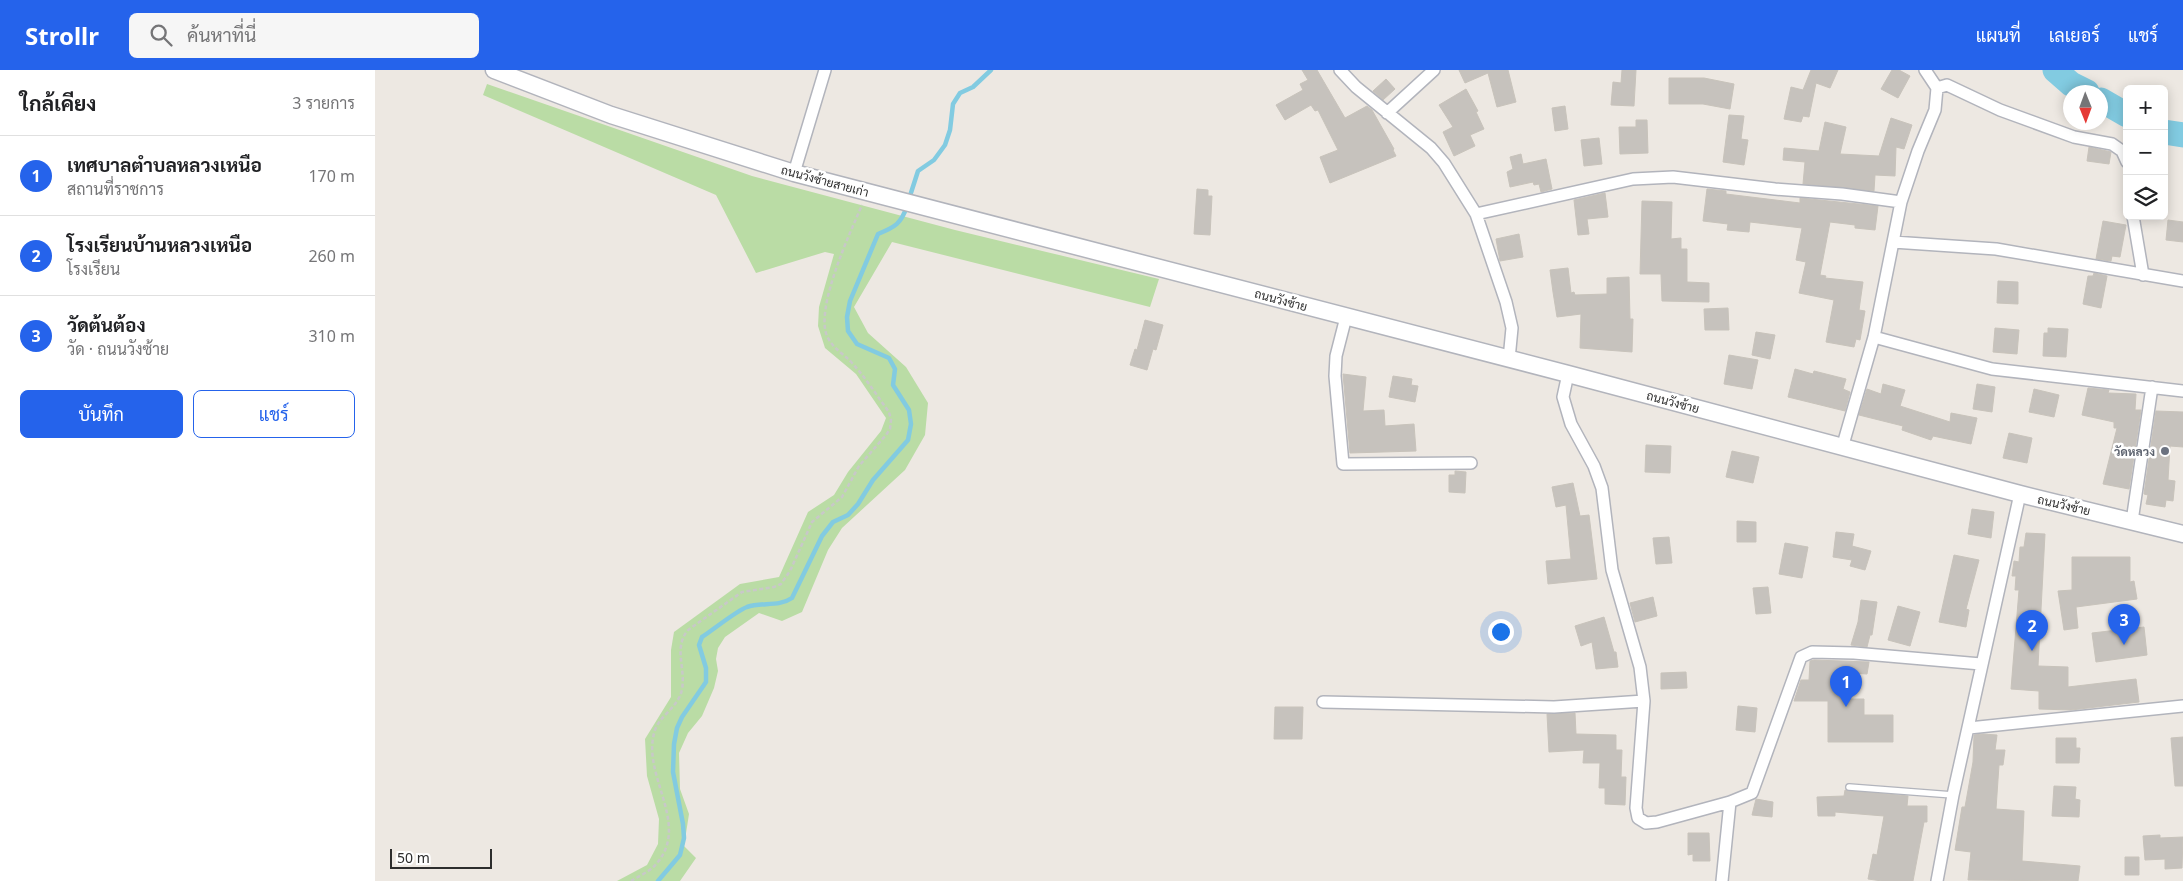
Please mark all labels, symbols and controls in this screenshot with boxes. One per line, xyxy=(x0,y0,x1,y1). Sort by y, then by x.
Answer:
search box xyxy=(129,13,479,58)
text: Strollr xyxy=(25,19,99,52)
icon: search xyxy=(147,21,175,49)
text: ค้นหาที่นี่ xyxy=(187,22,256,48)
text: แผนที่ xyxy=(1976,23,2021,47)
text: เลเยอร์ xyxy=(2049,23,2100,47)
text: แชร์ xyxy=(2128,23,2158,47)
north arrow xyxy=(2063,85,2108,130)
map controls xyxy=(2123,85,2168,220)
button: + xyxy=(2123,85,2168,130)
text: ใกล้เคียง xyxy=(20,89,96,117)
text: 3 รายการ xyxy=(292,92,355,114)
button: − xyxy=(2123,130,2168,175)
text: เทศบาลตำบลหลวงเหนือ xyxy=(67,152,262,178)
street label: ถนนวังซ้ายสายเก่า xyxy=(779,161,871,201)
text: 1 xyxy=(31,165,41,187)
text: 170 m xyxy=(308,165,355,187)
button: layers xyxy=(2123,175,2168,220)
text: สถานที่ราชการ xyxy=(67,178,164,200)
text: โรงเรียนบ้านหลวงเหนือ xyxy=(67,232,252,258)
text: 2 xyxy=(31,245,41,267)
text: 260 m xyxy=(308,245,355,267)
text: โรงเรียน xyxy=(67,258,120,280)
street label: ถนนวังซ้าย xyxy=(1253,285,1309,315)
text: วัดต้นต้อง xyxy=(67,312,146,338)
text: 3 xyxy=(31,325,41,347)
text: 310 m xyxy=(308,325,355,347)
text: วัด · ถนนวังซ้าย xyxy=(67,338,169,360)
street label: ถนนวังซ้าย xyxy=(1645,387,1701,417)
button: บันทึก xyxy=(20,390,183,438)
button: แชร์ xyxy=(193,390,355,438)
place label: วัดหลวง xyxy=(2114,443,2155,460)
marker: วัดหลวง xyxy=(2159,445,2171,457)
street label: ถนนวังซ้าย xyxy=(2036,491,2092,519)
pin: 3 xyxy=(2108,604,2140,645)
pin: 2 xyxy=(2016,610,2048,651)
your location xyxy=(1488,619,1514,645)
pin: 1 xyxy=(1830,666,1862,707)
scale bar xyxy=(390,846,493,869)
text: 50 m xyxy=(397,848,430,867)

